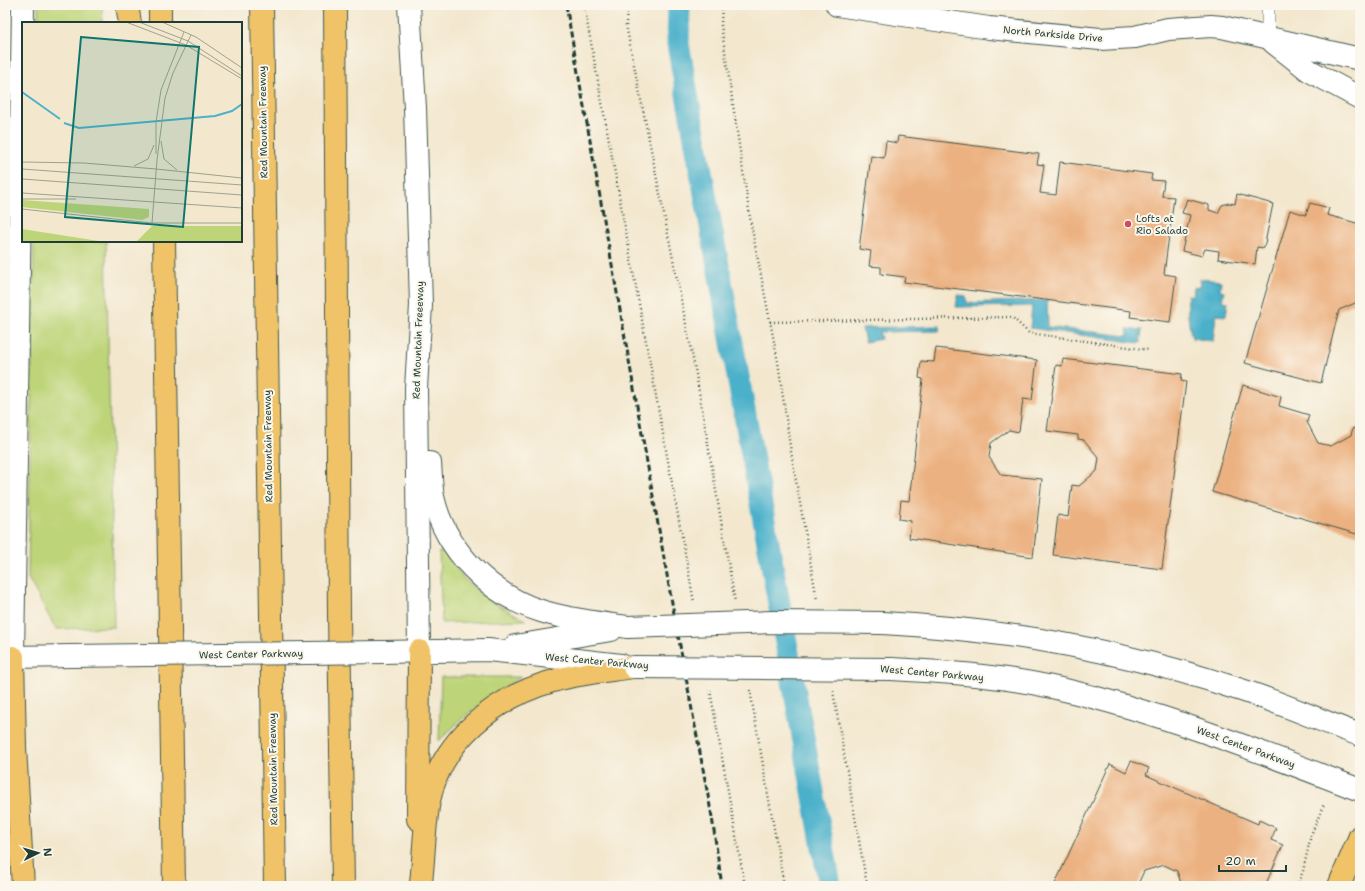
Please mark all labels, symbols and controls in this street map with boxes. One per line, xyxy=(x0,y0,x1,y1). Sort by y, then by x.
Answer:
inset map xyxy=(22,22,242,242)
street label: North Parkside Drive xyxy=(1002,23,1104,45)
street label: Red Mountain Freeway xyxy=(256,65,270,178)
place label: Lofts at Rio Salado xyxy=(1136,212,1188,237)
marker: Lofts at Rio Salado xyxy=(1123,219,1133,229)
street label: Red Mountain Freeeway xyxy=(409,281,427,399)
street label: Red Mountain Freeway xyxy=(261,389,275,502)
street label: West Center Parkway xyxy=(199,647,303,661)
street label: West Center Parkway xyxy=(545,650,650,672)
street label: West Center Parkway xyxy=(880,662,985,684)
street label: Red Mountain Freeway xyxy=(266,712,280,825)
street label: West Center Parkway xyxy=(1195,723,1297,771)
north arrow xyxy=(18,833,58,873)
text: N xyxy=(40,847,55,857)
scale bar xyxy=(1219,847,1286,873)
text: 20 m xyxy=(1225,853,1256,869)

